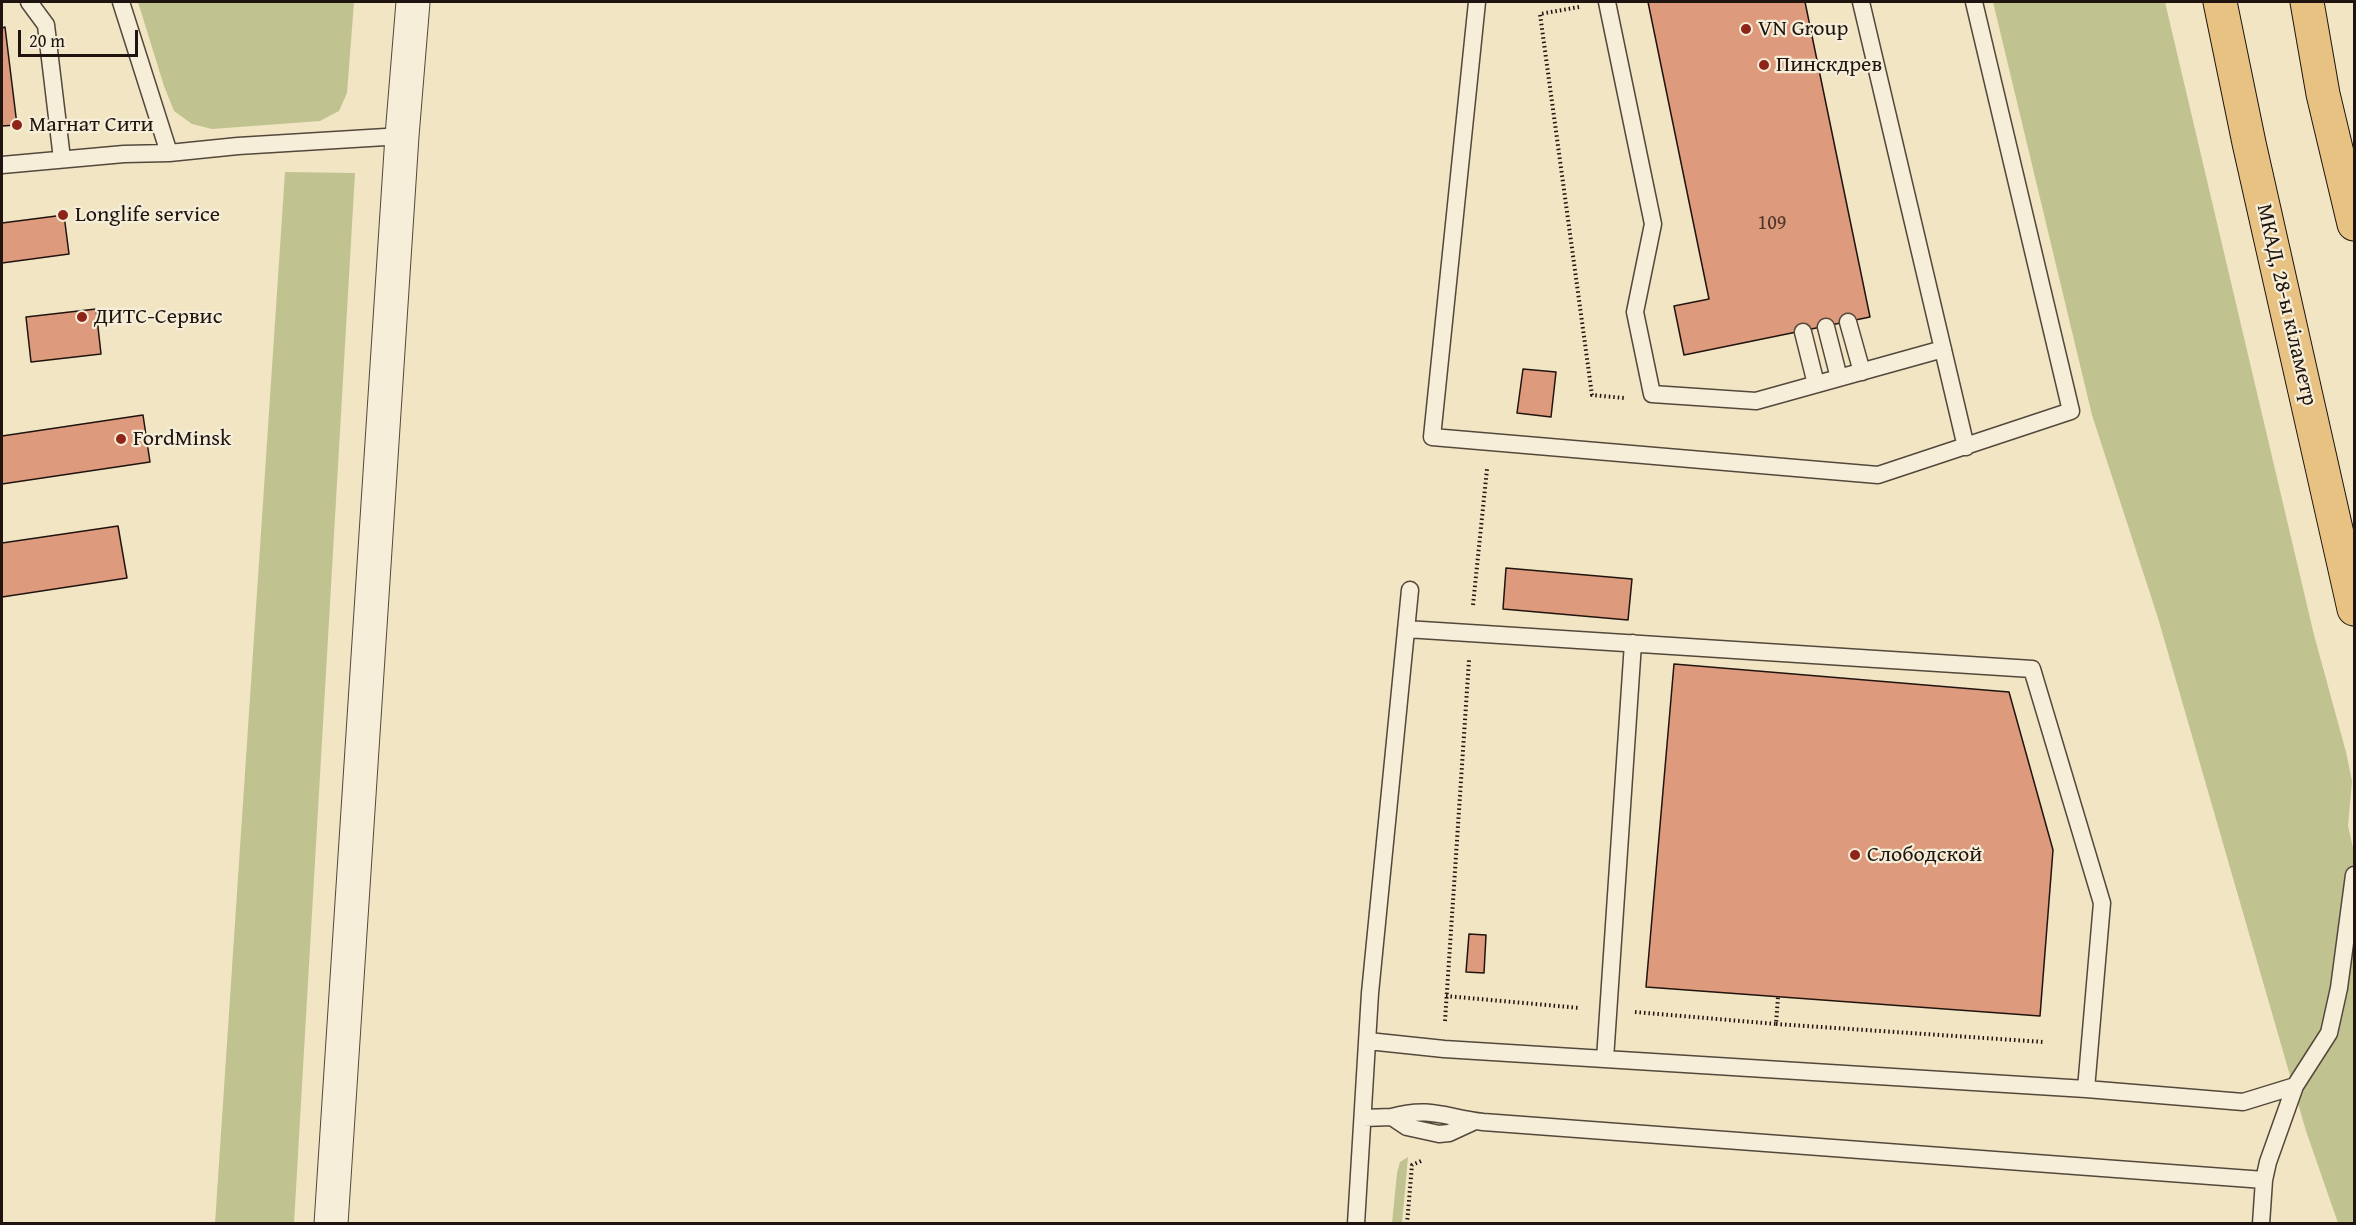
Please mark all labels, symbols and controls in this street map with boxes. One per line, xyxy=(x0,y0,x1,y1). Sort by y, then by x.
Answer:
place label: VN Group xyxy=(1758,16,1848,42)
scale bar xyxy=(21,18,141,56)
marker: VN Group xyxy=(1739,22,1753,36)
text: 20 m xyxy=(29,27,65,54)
place label: Пинскдрев xyxy=(1776,52,1882,78)
marker: Пинскдрев xyxy=(1757,58,1771,72)
place label: Магнат Cити xyxy=(29,112,154,138)
marker: Магнат Cити xyxy=(10,118,24,132)
place label: Longlife service xyxy=(75,202,220,228)
street label: МКАД, 28-ы кіламетр xyxy=(2250,202,2322,408)
marker: Longlife service xyxy=(56,208,70,222)
house number: 109 xyxy=(1758,212,1786,236)
place label: ДИТС-Сервис xyxy=(94,304,222,330)
marker: ДИТС-Сервис xyxy=(75,310,89,324)
place label: FordMinsk xyxy=(133,426,231,452)
marker: FordMinsk xyxy=(114,432,128,446)
place label: Слободской xyxy=(1867,842,1982,868)
marker: Слободской xyxy=(1848,848,1862,862)

